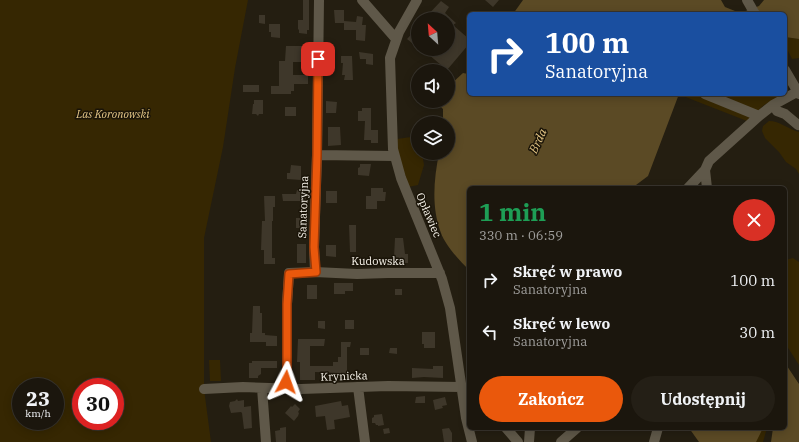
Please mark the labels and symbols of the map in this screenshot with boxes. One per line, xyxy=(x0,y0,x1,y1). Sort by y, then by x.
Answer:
north arrow xyxy=(411,12,455,56)
pin xyxy=(301,42,335,76)
park label: Las Koronowski xyxy=(75,107,150,121)
water label: Brda xyxy=(525,126,550,156)
street label: Sanatoryjna xyxy=(295,175,311,239)
street label: Opławiec xyxy=(413,190,445,240)
street label: Kudowska xyxy=(351,254,405,268)
position arrow xyxy=(265,361,307,403)
street label: Krynicka xyxy=(320,368,368,384)
speed limit sign: 30 xyxy=(72,378,124,430)

